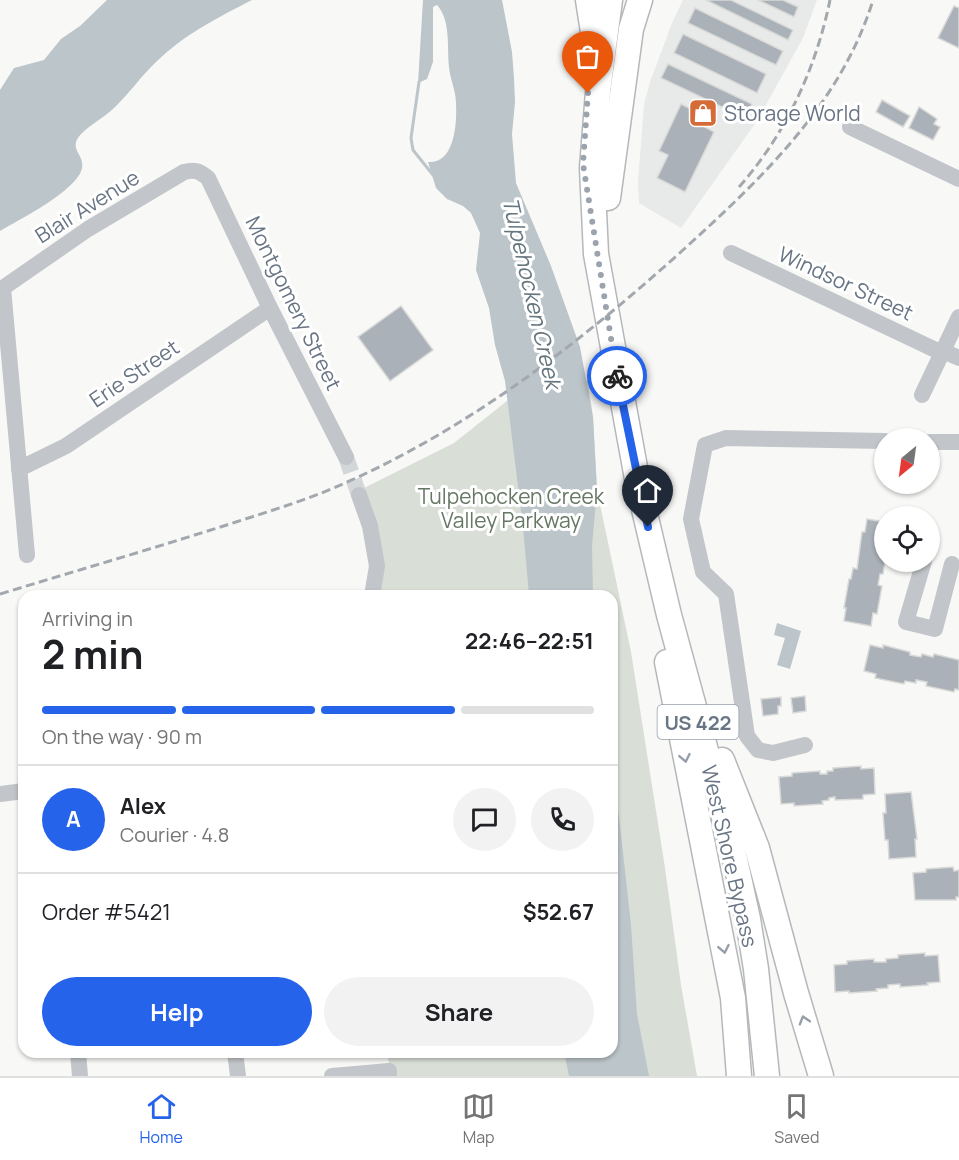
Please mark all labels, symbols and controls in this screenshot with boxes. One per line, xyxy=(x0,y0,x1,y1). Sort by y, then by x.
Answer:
pin xyxy=(562,31,613,93)
icon: bag xyxy=(571,40,604,73)
shop icon: Storage World xyxy=(687,97,719,129)
place label: Storage World xyxy=(724,99,861,127)
street label: Blair Avenue xyxy=(30,163,144,249)
water label: Tulpehocken Creek xyxy=(495,195,569,394)
street label: Montgomery Street xyxy=(240,211,348,395)
street label: Windsor Street xyxy=(774,239,918,327)
street label: Erie Street xyxy=(84,333,184,413)
courier xyxy=(587,346,647,406)
icon: bike xyxy=(601,360,634,393)
north arrow xyxy=(874,428,940,494)
map controls xyxy=(874,428,940,572)
pin xyxy=(622,465,673,527)
icon: home xyxy=(631,474,664,507)
park label: Tulpehocken Creek Valley Parkway xyxy=(418,482,605,534)
button: locate xyxy=(874,506,940,572)
text: Arriving in xyxy=(42,605,133,632)
text: 22:46–22:51 xyxy=(465,626,594,656)
text: 2 min xyxy=(42,627,143,681)
road number: US 422 xyxy=(658,705,738,739)
text: On the way · 90 m xyxy=(42,723,202,750)
one-way arrow xyxy=(678,753,691,763)
street label: West Shore Bypass xyxy=(695,762,765,950)
button: chat xyxy=(453,788,516,851)
button: phone xyxy=(531,788,594,851)
text: Alex xyxy=(120,791,166,821)
text: A xyxy=(66,804,81,834)
text: Courier · 4.8 xyxy=(120,821,229,848)
text: Order #5421 xyxy=(42,897,171,927)
text: $52.67 xyxy=(523,897,594,927)
one-way arrow xyxy=(717,944,730,954)
button: Help xyxy=(42,977,312,1046)
button: Share xyxy=(324,977,594,1046)
one-way arrow xyxy=(799,1015,811,1026)
tab: Home xyxy=(140,1090,183,1148)
tab: Map xyxy=(462,1090,495,1148)
tab: Saved xyxy=(774,1090,819,1148)

